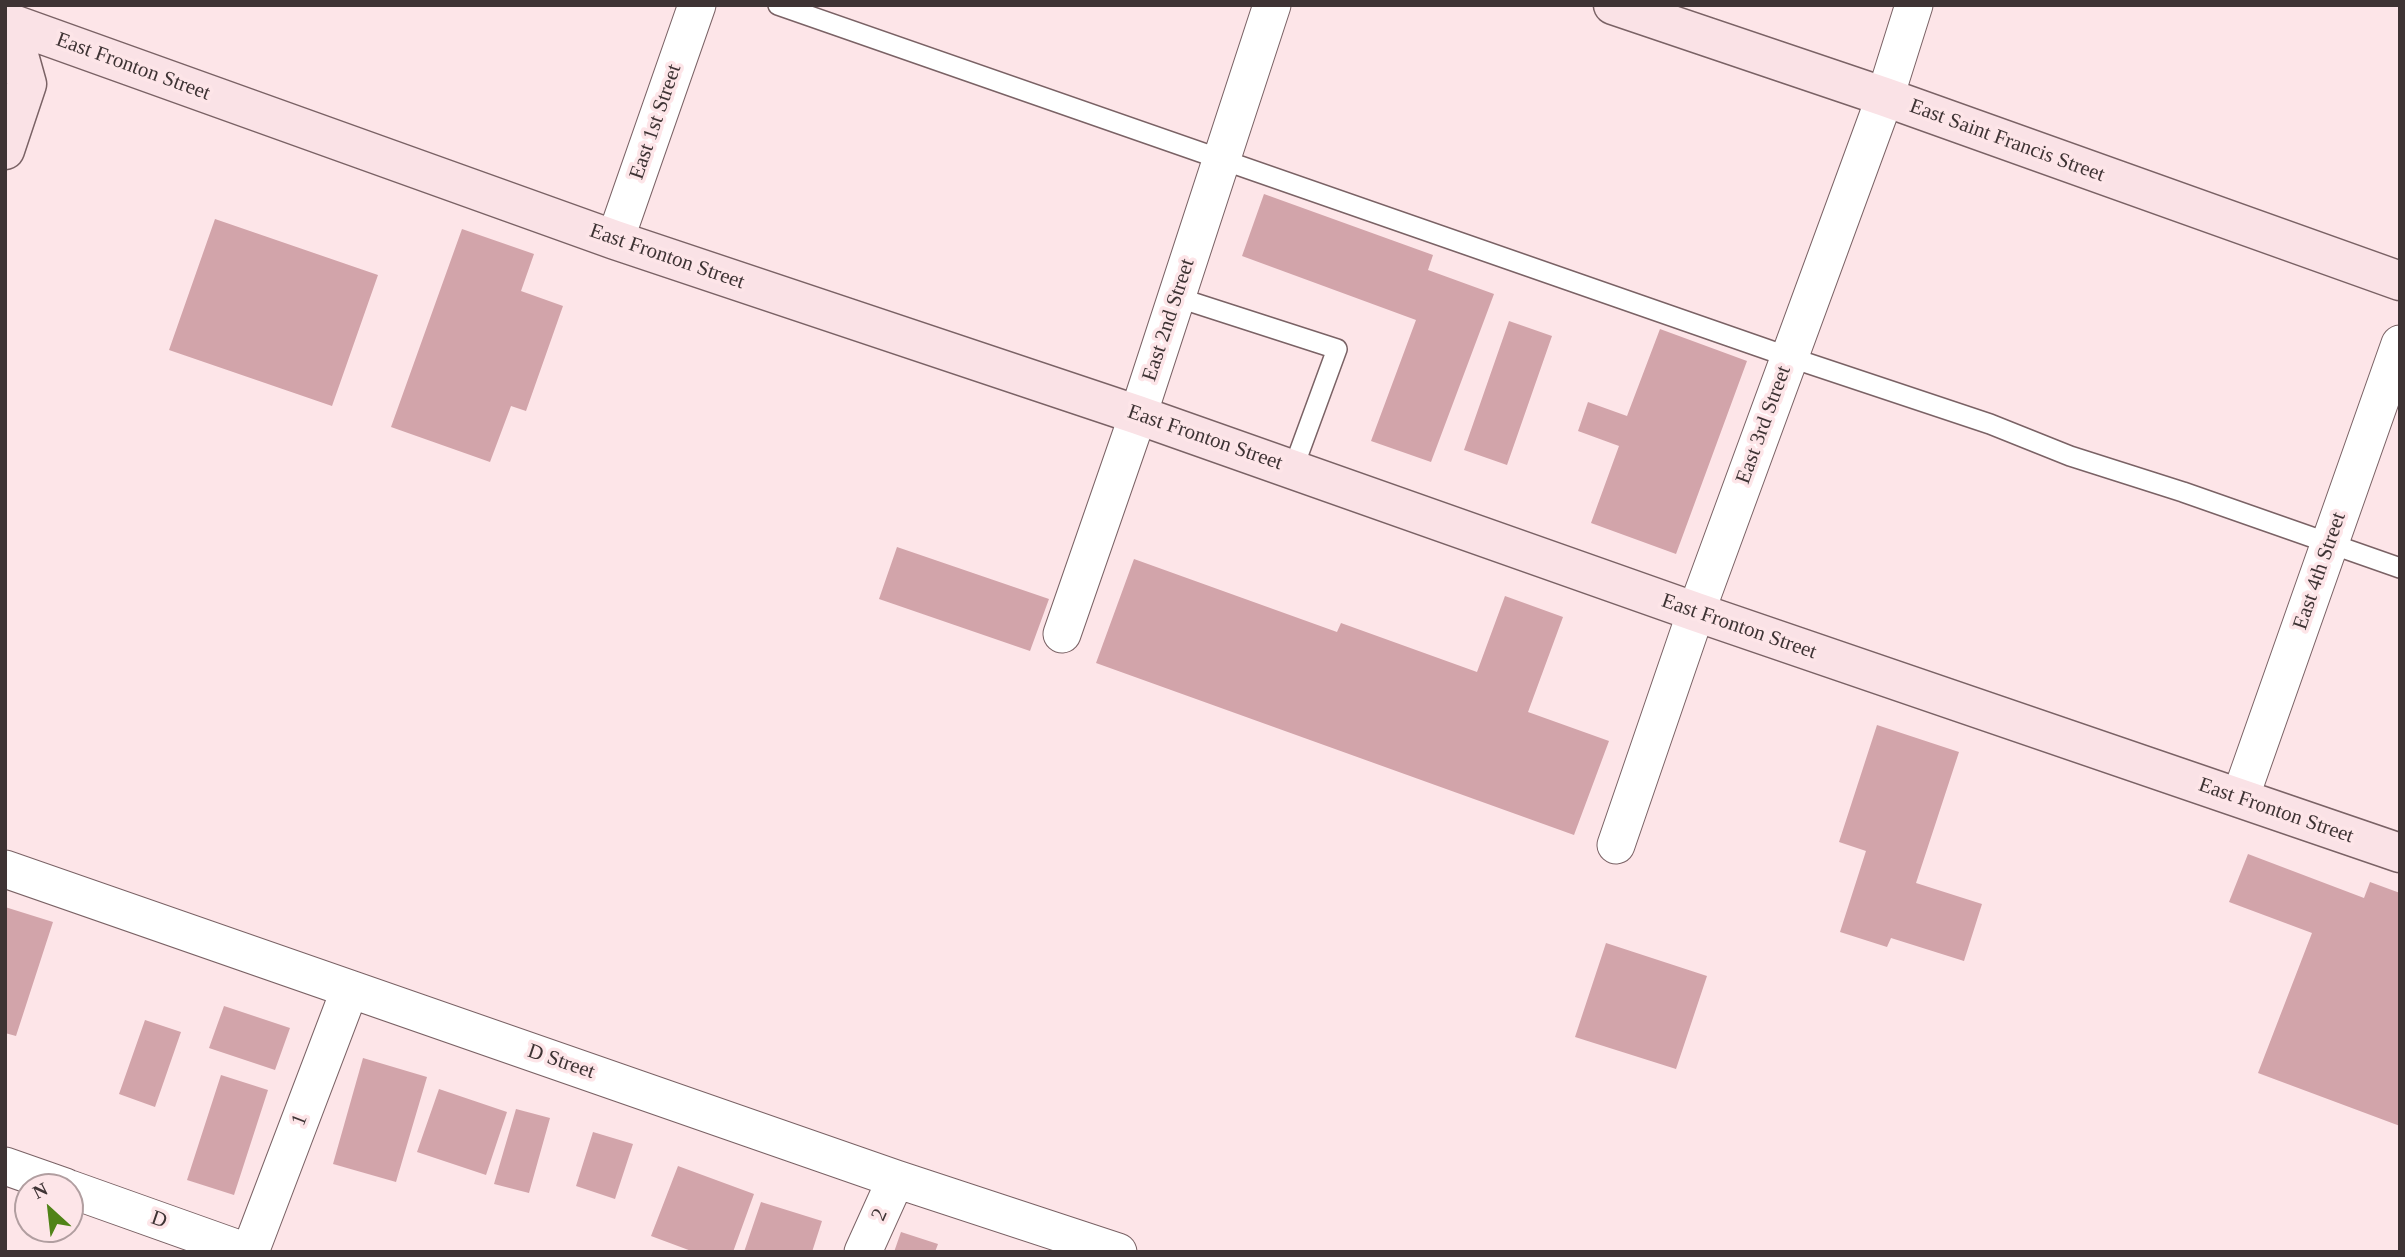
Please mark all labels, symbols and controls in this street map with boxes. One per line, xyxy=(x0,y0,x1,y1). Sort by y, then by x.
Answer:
street label: East Fronton Street xyxy=(53,27,213,107)
street label: East 1st Street xyxy=(625,61,687,183)
street label: East Saint Francis Street xyxy=(1906,94,2108,188)
street label: East Fronton Street xyxy=(586,219,748,295)
street label: East 2nd Street xyxy=(1137,256,1201,384)
street label: East 3rd Street xyxy=(1731,363,1797,487)
street label: East Fronton Street xyxy=(1124,400,1286,476)
street label: East 4th Street xyxy=(2288,509,2352,633)
street label: East Fronton Street xyxy=(1658,589,1820,665)
street label: East Fronton Street xyxy=(2195,773,2357,849)
street label: D Street xyxy=(524,1039,598,1085)
street label: 1 xyxy=(286,1111,314,1129)
north arrow xyxy=(14,1173,84,1243)
text: N xyxy=(29,1178,51,1203)
street label: 2 xyxy=(866,1205,894,1225)
street label: D xyxy=(148,1206,170,1234)

